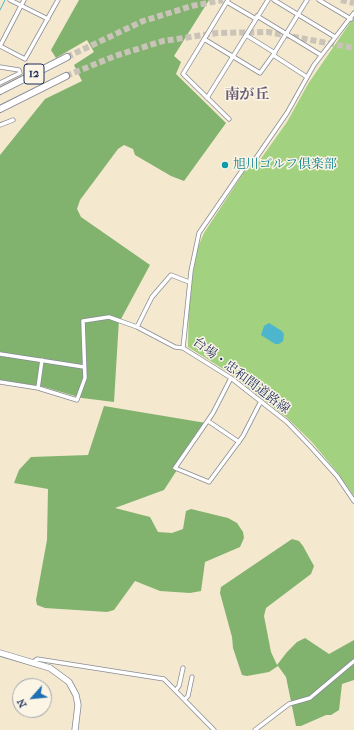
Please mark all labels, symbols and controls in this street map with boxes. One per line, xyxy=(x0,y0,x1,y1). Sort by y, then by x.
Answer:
road number: 12 xyxy=(24,64,44,84)
district label: 南が丘 xyxy=(225,86,269,104)
place label: 旭川ゴルフ倶楽部 xyxy=(233,157,337,173)
marker: 旭川ゴルフ倶楽部 xyxy=(220,160,230,170)
street label: 台場・忠和間道路線 xyxy=(190,335,292,417)
north arrow xyxy=(12,678,52,718)
text: N xyxy=(14,697,29,710)

